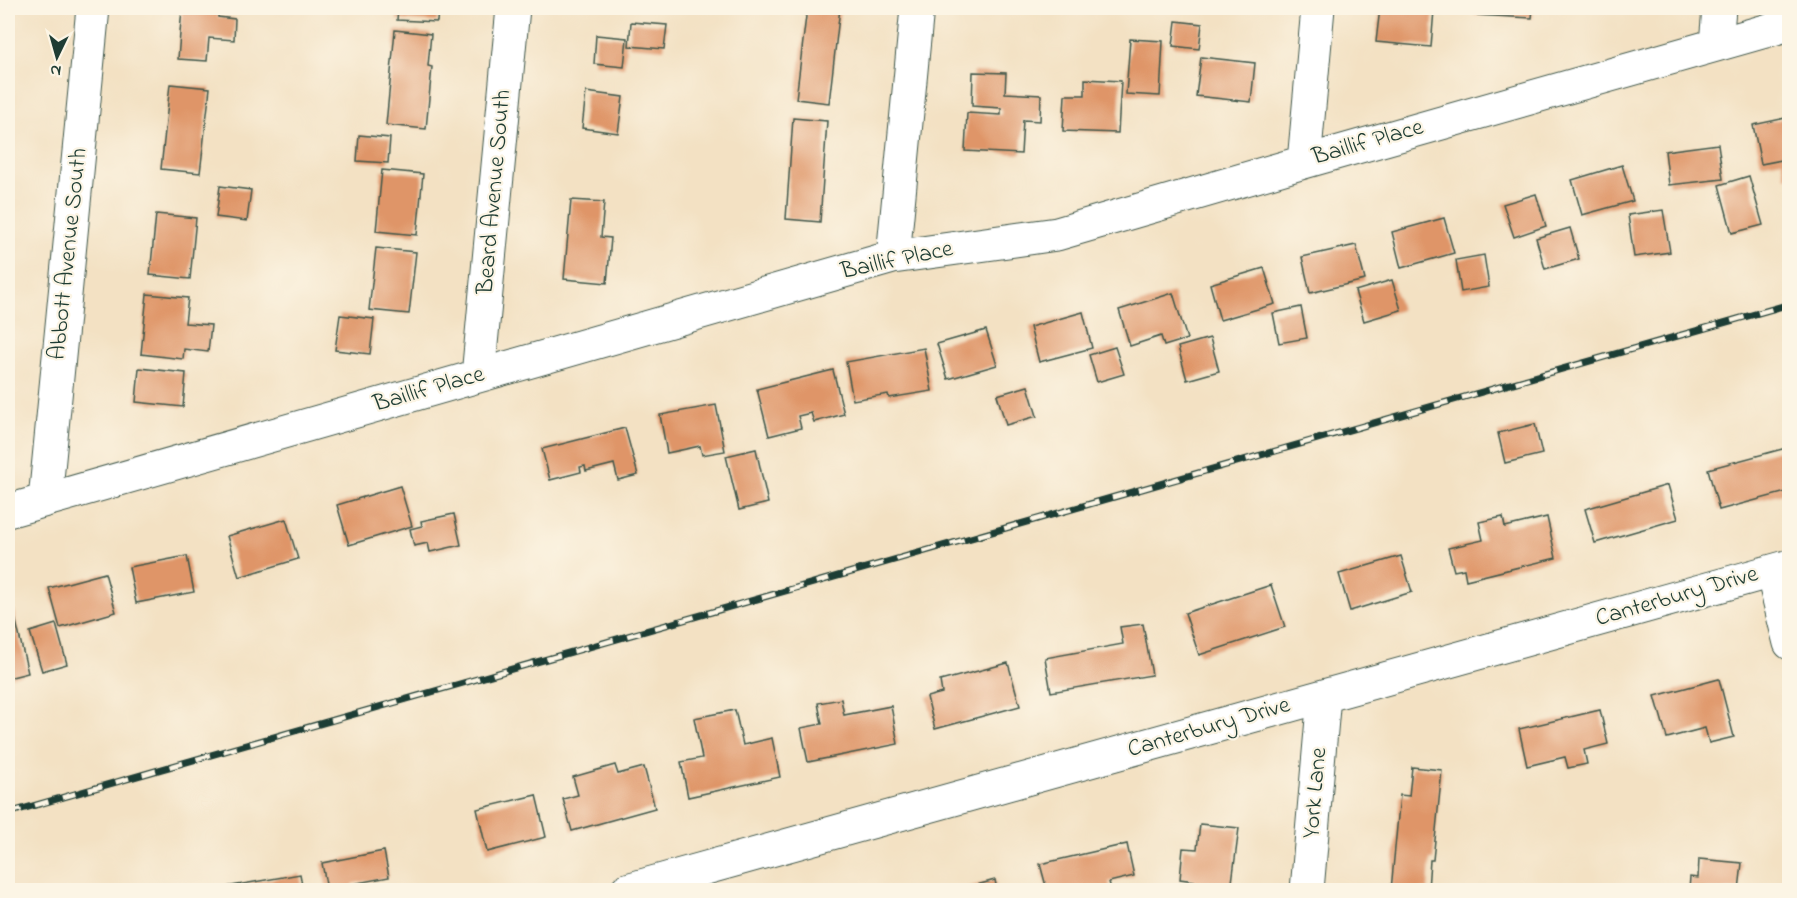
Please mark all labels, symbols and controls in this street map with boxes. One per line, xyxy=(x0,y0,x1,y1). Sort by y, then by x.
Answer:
north arrow xyxy=(27,27,87,87)
text: N xyxy=(49,58,62,82)
street label: Beard Avenue South xyxy=(469,88,521,297)
street label: Baillif Place xyxy=(1308,110,1428,176)
street label: Abbott Avenue South xyxy=(40,146,98,362)
street label: Baillif Place xyxy=(837,232,957,290)
street label: Baillif Place xyxy=(369,357,489,423)
street label: Canterbury Drive xyxy=(1592,557,1763,638)
street label: Canterbury Drive xyxy=(1124,688,1295,769)
street label: York Lane xyxy=(1295,746,1337,840)

